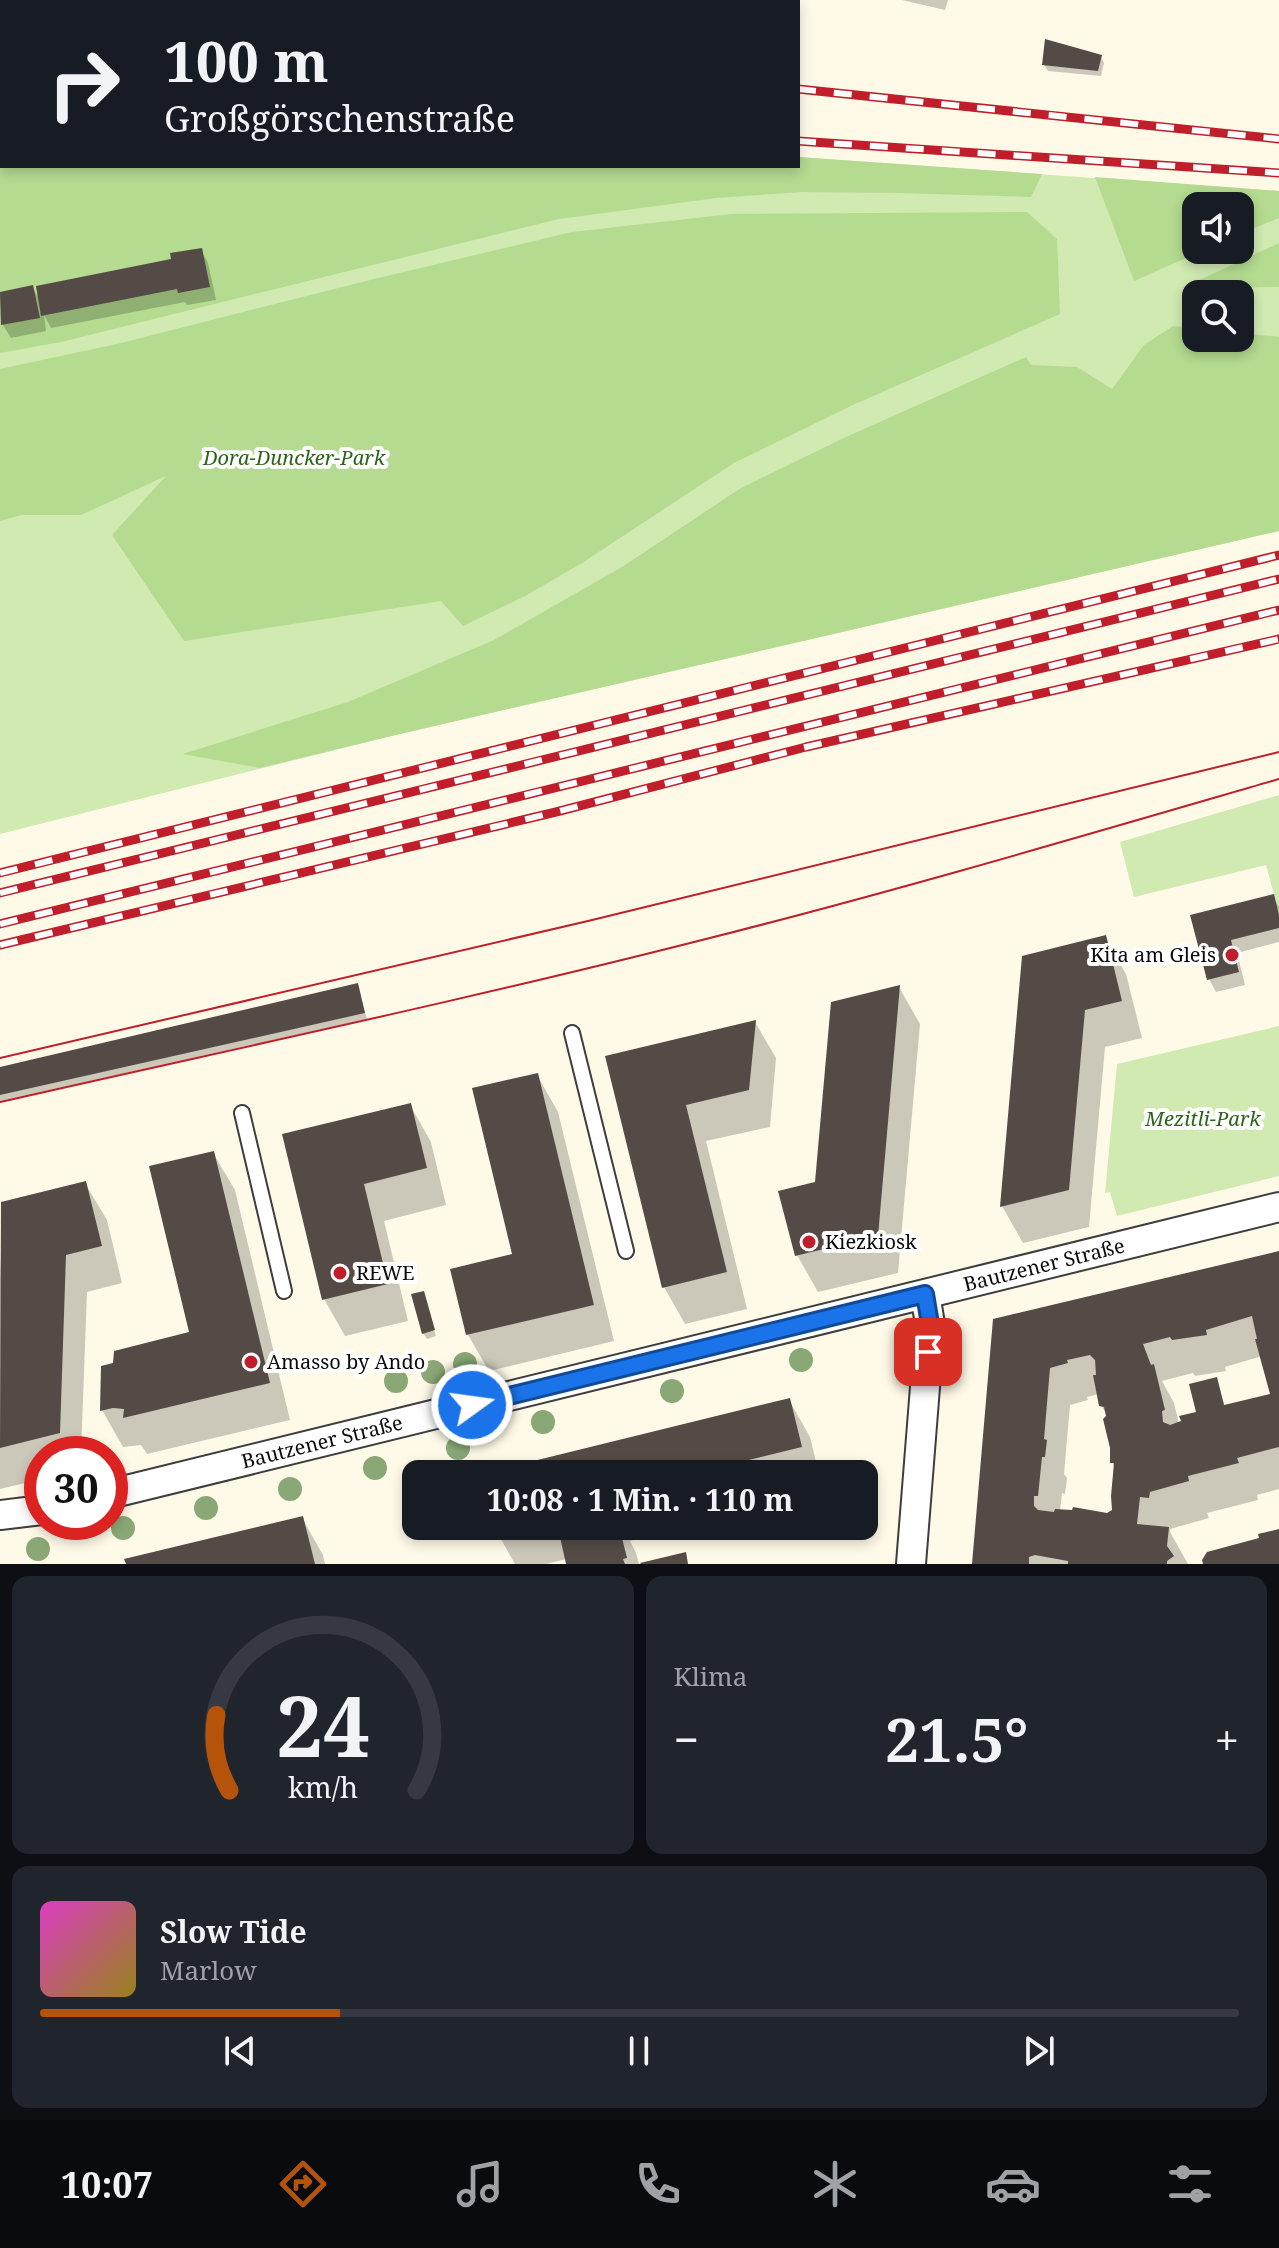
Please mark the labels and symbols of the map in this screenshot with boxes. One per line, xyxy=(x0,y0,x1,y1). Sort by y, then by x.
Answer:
park label: Dora-Duncker-Park xyxy=(202,444,386,471)
place label: Kita am Gleis xyxy=(1090,941,1216,968)
marker: Kita am Gleis xyxy=(1223,946,1241,964)
park label: Mezitli-Park xyxy=(1144,1105,1261,1132)
place label: Kiezkiosk xyxy=(825,1228,917,1255)
street label: Bautzener Straße xyxy=(961,1231,1127,1298)
marker: Kiezkiosk xyxy=(800,1233,818,1251)
place label: REWE xyxy=(356,1259,415,1286)
marker: REWE xyxy=(331,1264,349,1282)
pin xyxy=(894,1318,962,1386)
place label: Amasso by Ando xyxy=(267,1348,425,1375)
marker: Amasso by Ando xyxy=(242,1353,260,1371)
position arrow xyxy=(430,1363,514,1447)
street label: Bautzener Straße xyxy=(239,1408,405,1475)
speed limit sign: 30 xyxy=(24,1436,128,1540)

